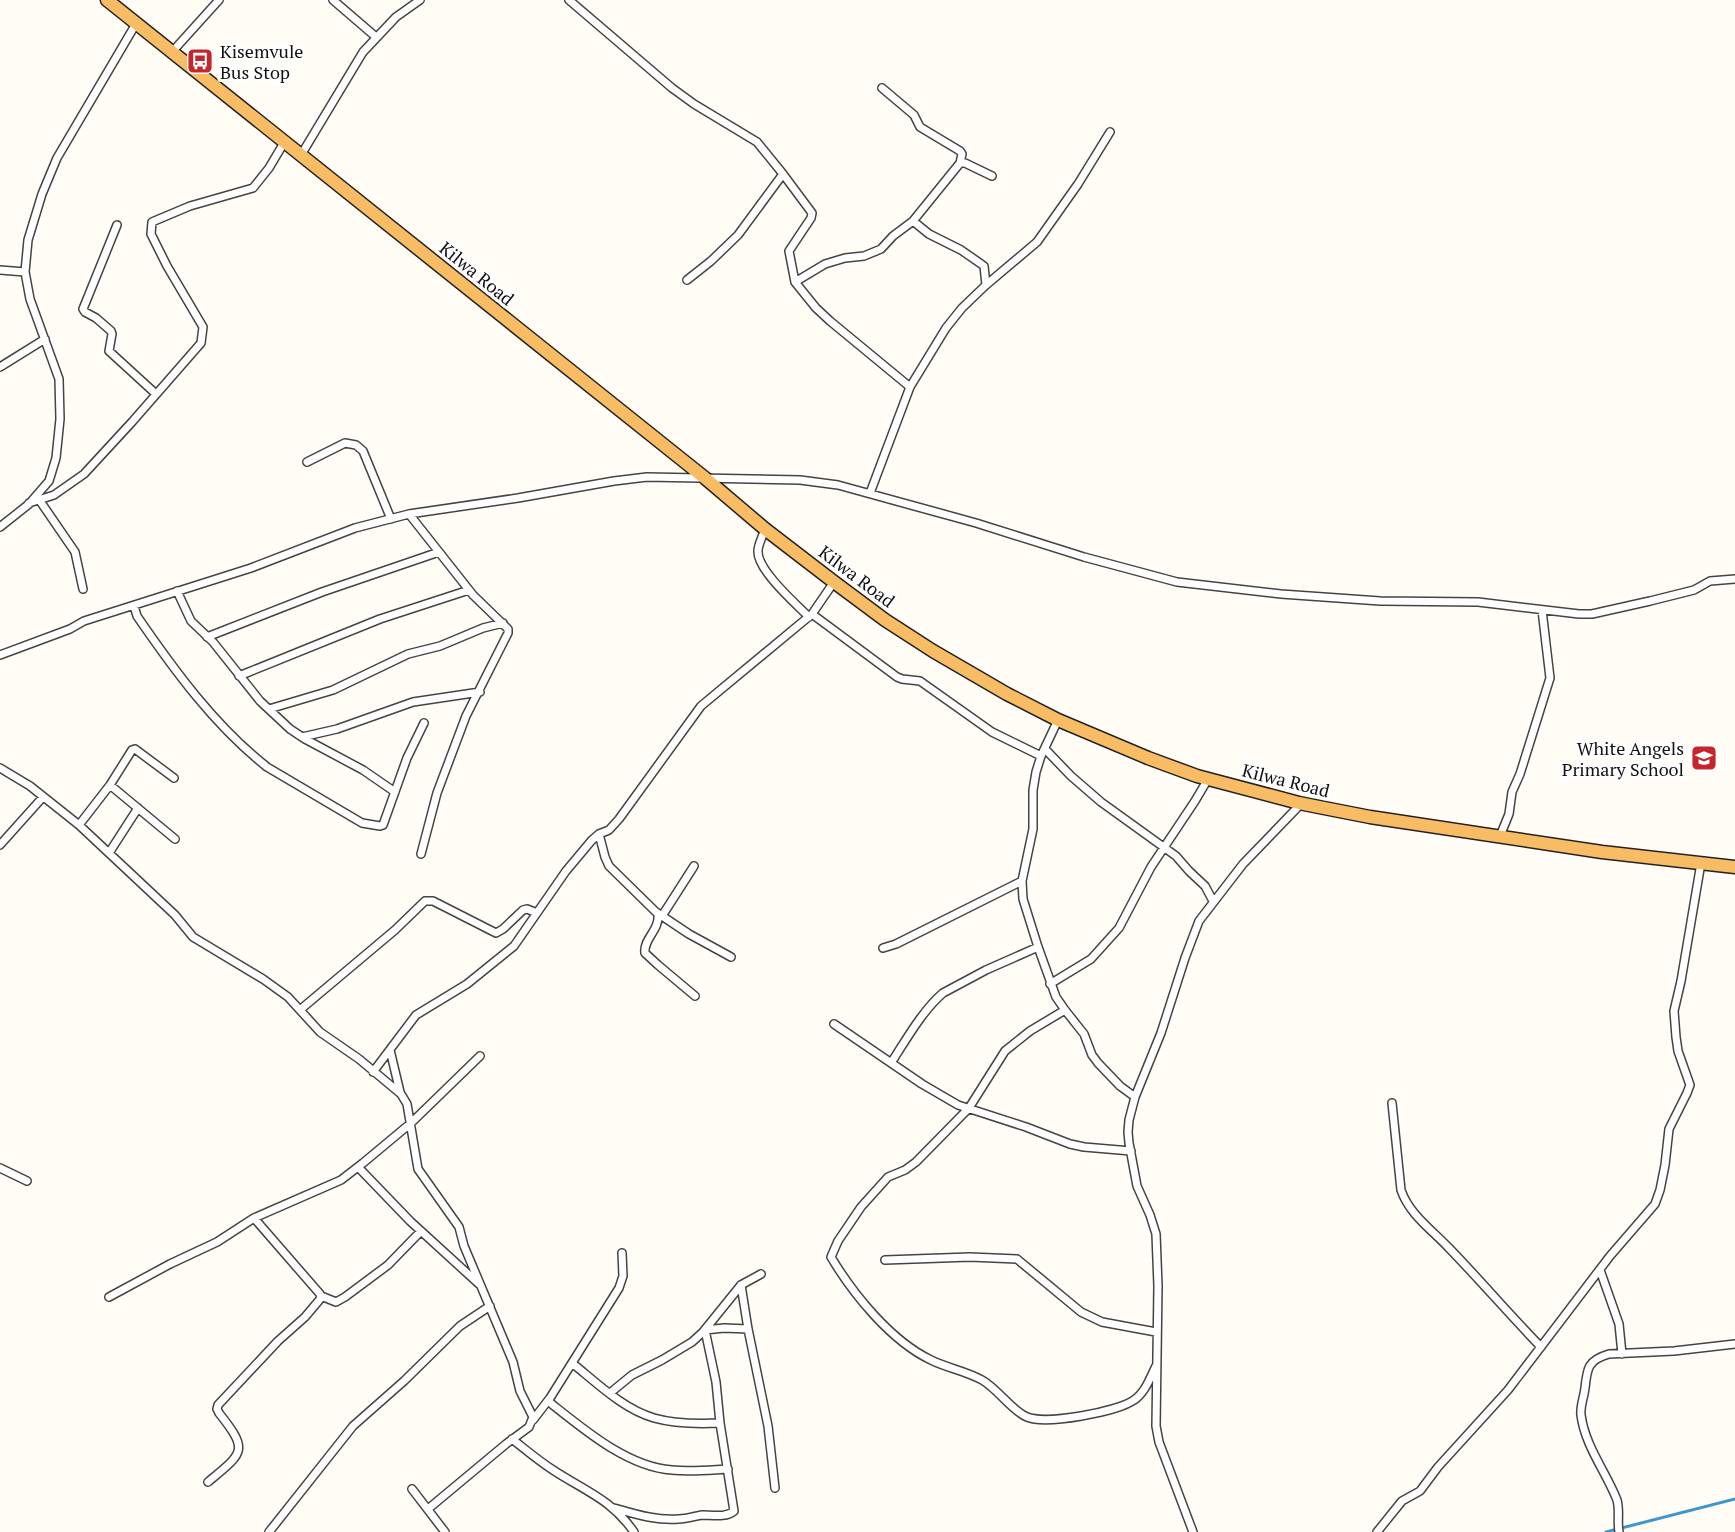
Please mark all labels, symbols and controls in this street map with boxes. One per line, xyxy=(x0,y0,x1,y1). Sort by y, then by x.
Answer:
place label: Kisemvule Bus Stop xyxy=(220,39,303,84)
bus stop icon: Kisemvule Bus Stop xyxy=(185,46,215,76)
street label: Kilwa Road xyxy=(435,236,519,310)
street label: Kilwa Road xyxy=(814,540,900,612)
place label: White Angels Primary School xyxy=(1562,736,1684,781)
school or university icon: White Angels Primary School xyxy=(1689,743,1719,773)
street label: Kilwa Road xyxy=(1240,758,1332,802)

